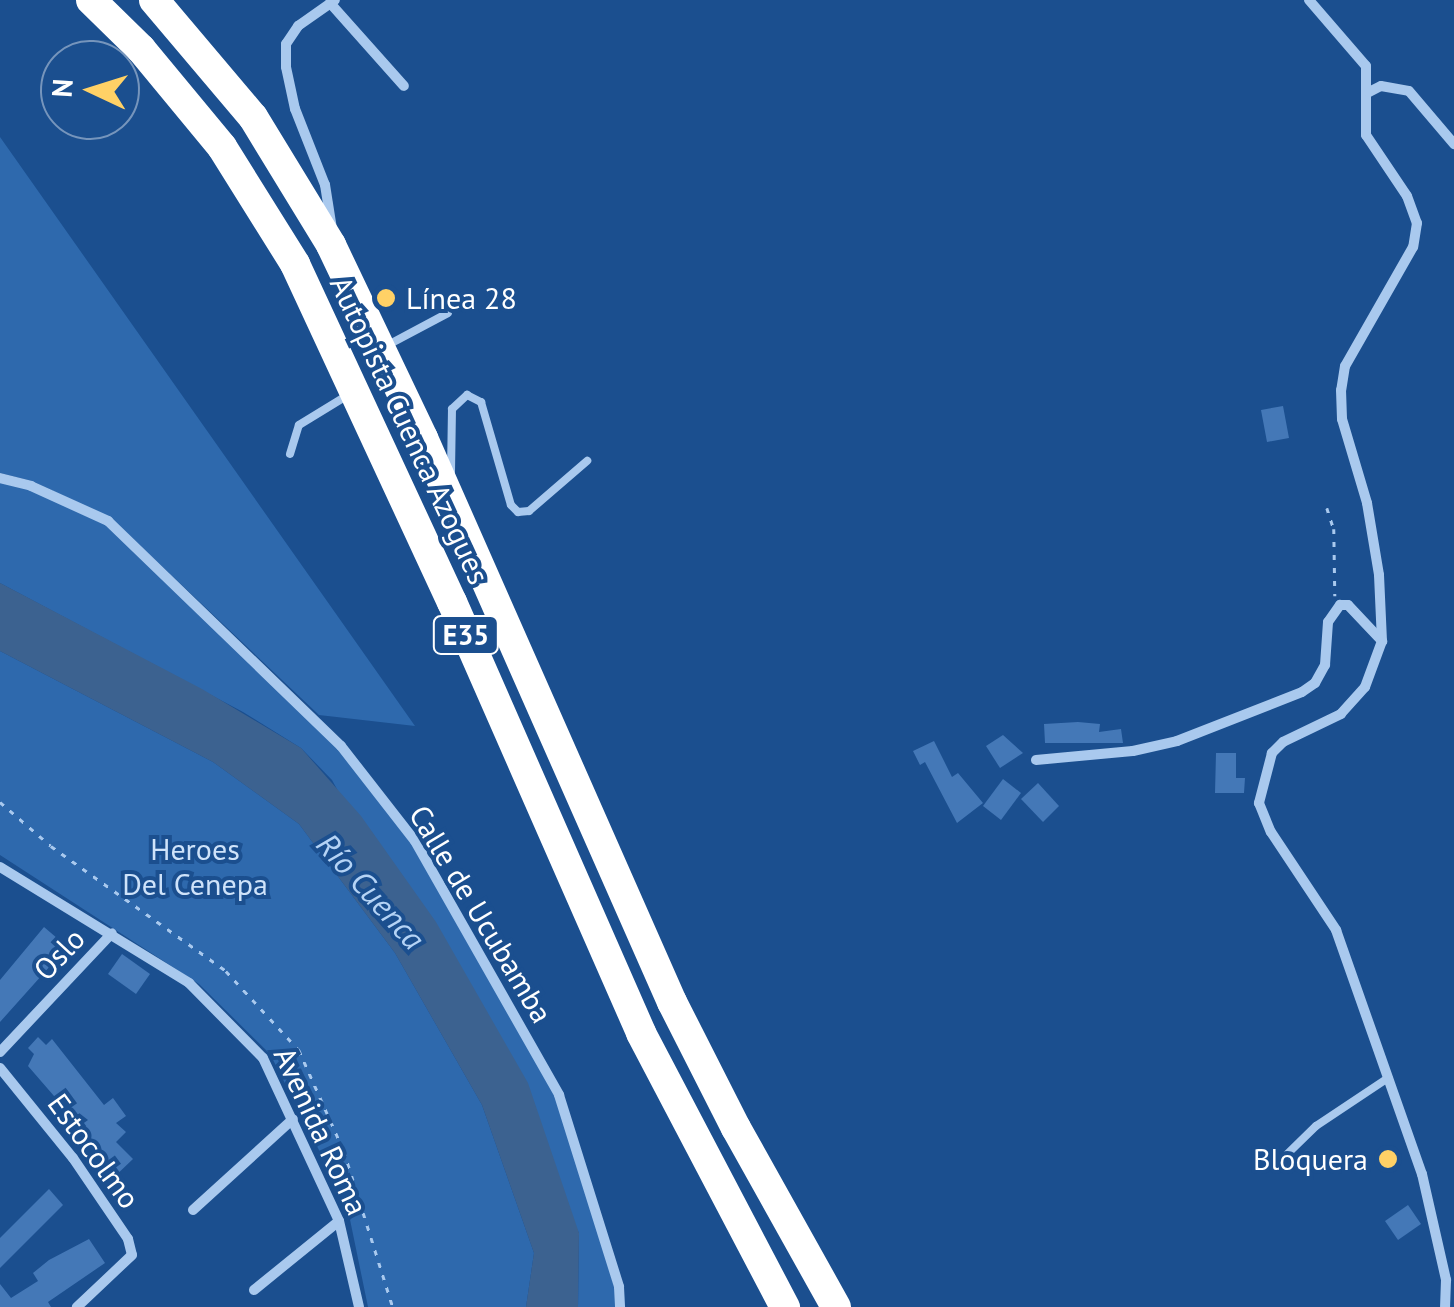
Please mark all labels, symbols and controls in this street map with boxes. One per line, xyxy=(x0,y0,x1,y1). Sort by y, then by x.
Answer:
north arrow xyxy=(40,40,140,140)
text: N xyxy=(42,78,81,98)
street label: Autopista Cuenca Azogues xyxy=(323,270,497,590)
place label: Línea 28 xyxy=(406,280,517,316)
marker: Línea 28 xyxy=(375,287,397,309)
road number: E35 xyxy=(431,612,501,658)
street label: Calle de Ucubamba xyxy=(402,799,560,1029)
water label: Río Cuenca xyxy=(309,825,433,957)
park label: Heroes Del Cenepa xyxy=(122,831,268,902)
street label: Oslo xyxy=(26,921,92,987)
street label: Avenida Roma xyxy=(266,1041,376,1221)
street label: Estocolmo xyxy=(40,1087,148,1215)
place label: Bloquera xyxy=(1253,1141,1368,1177)
marker: Bloquera xyxy=(1377,1148,1399,1170)

